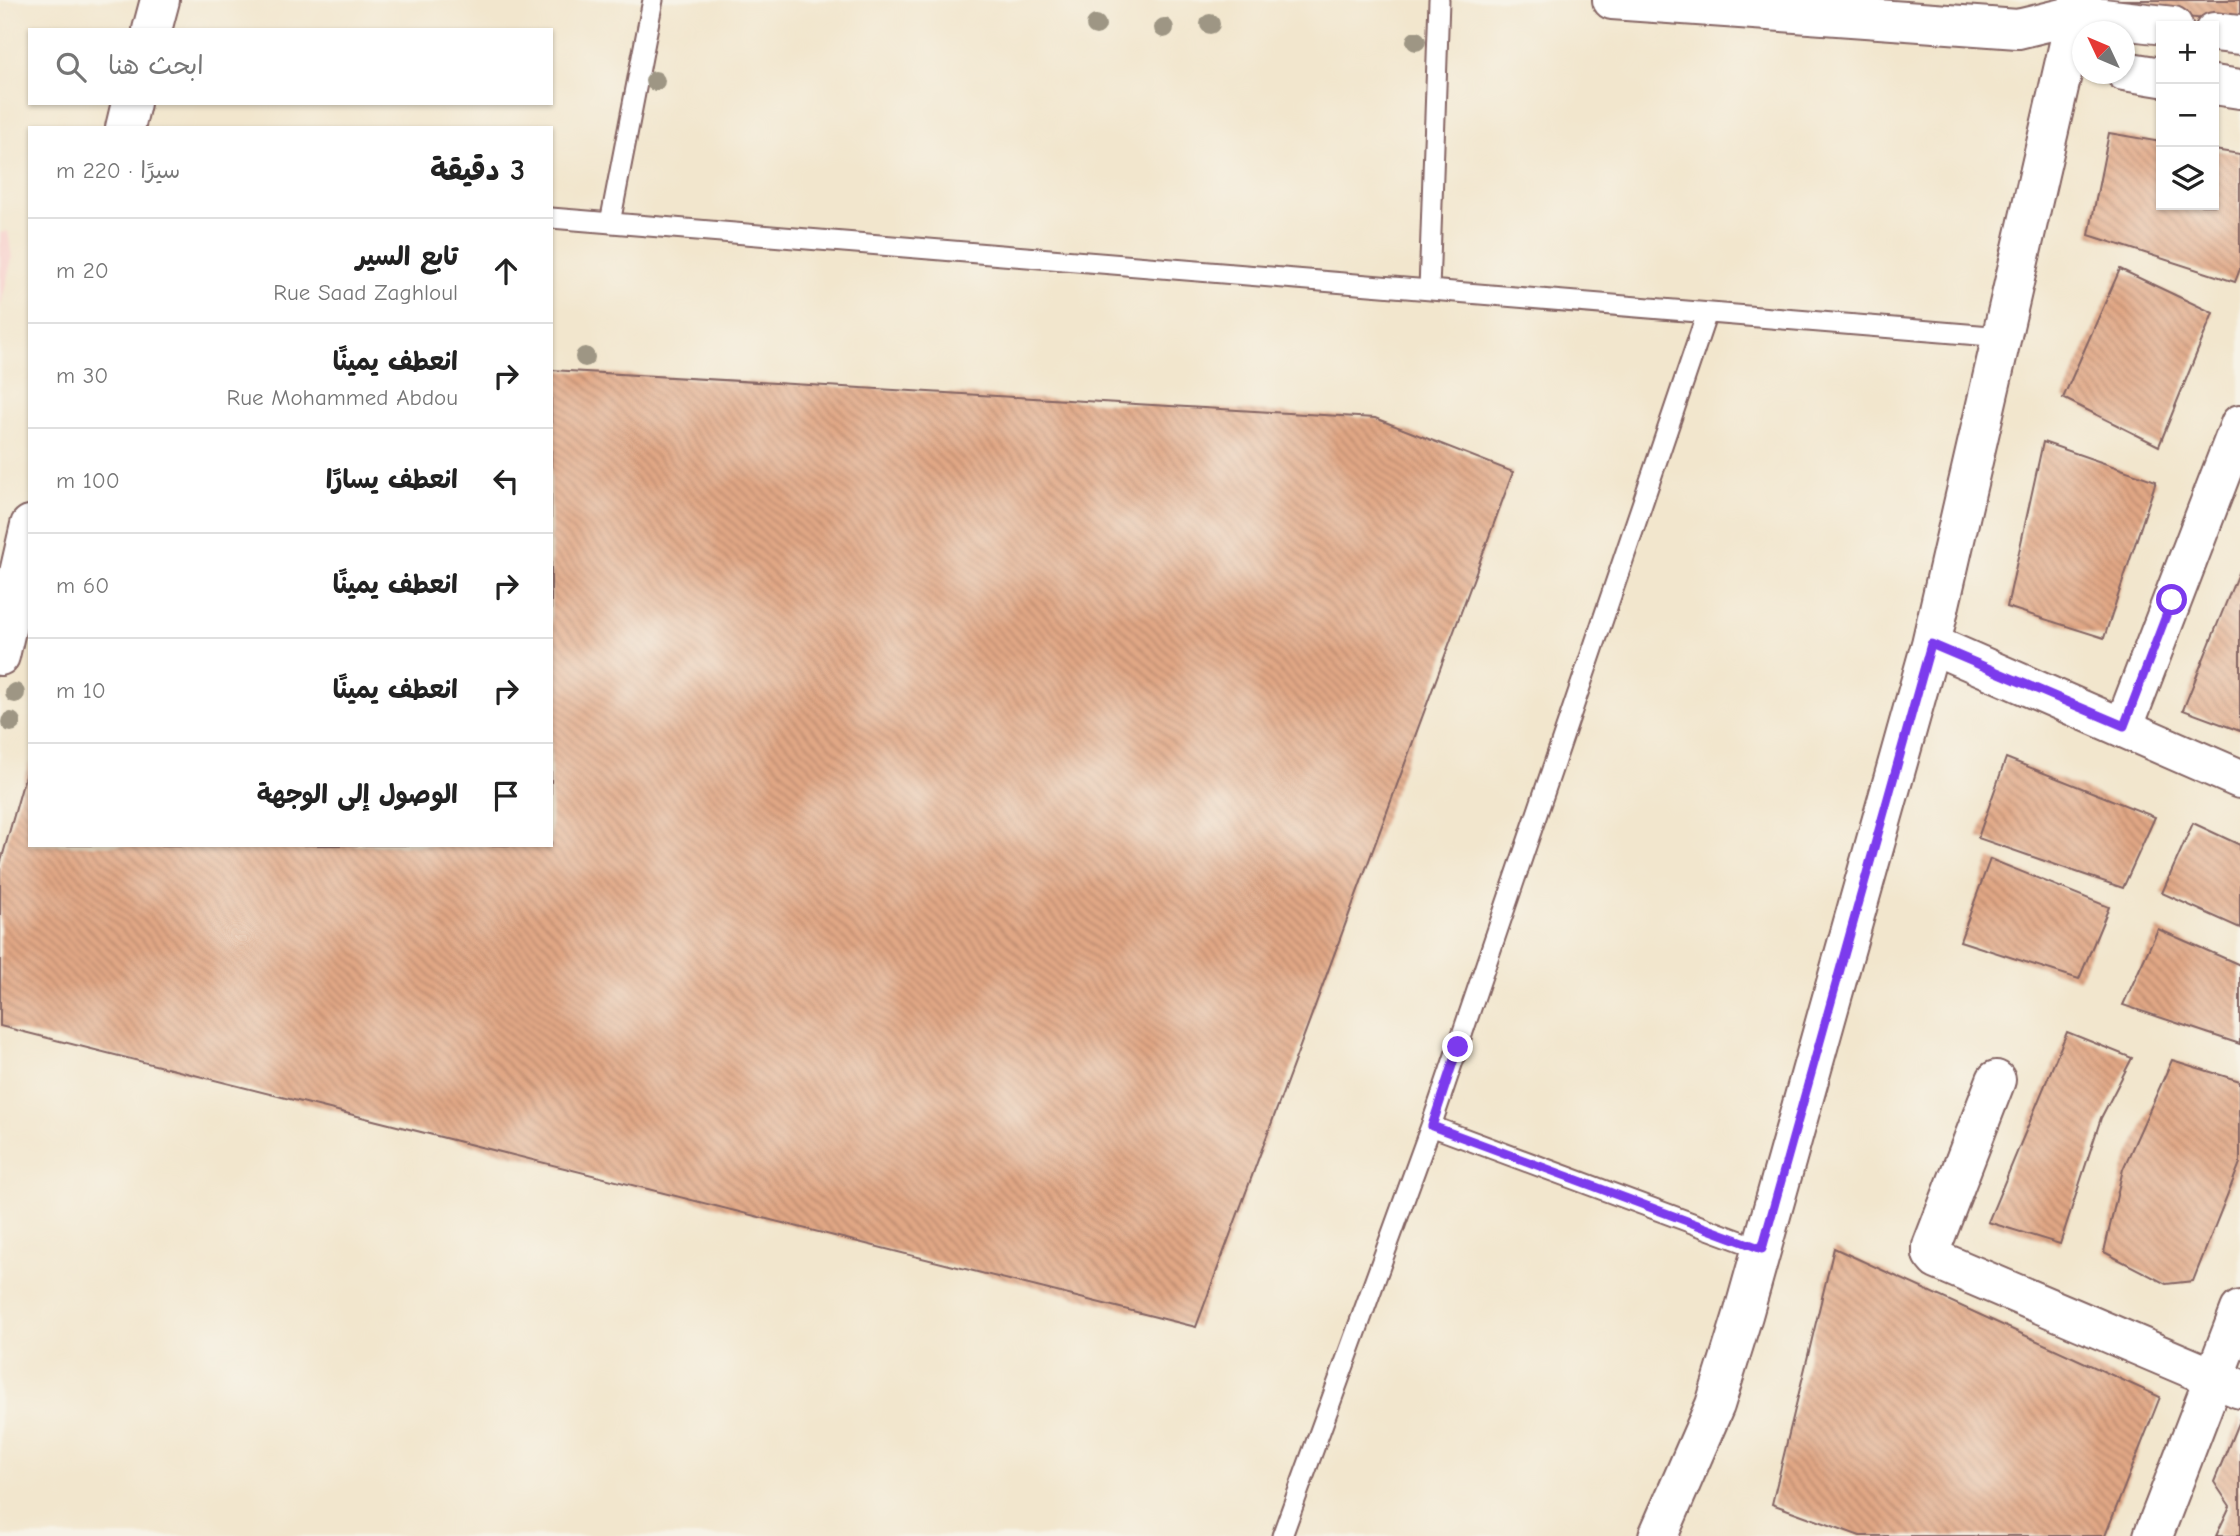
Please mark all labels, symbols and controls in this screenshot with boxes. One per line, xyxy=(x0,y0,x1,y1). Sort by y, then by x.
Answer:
north arrow xyxy=(2072,21,2135,84)
map controls xyxy=(2156,21,2219,210)
button: + xyxy=(2156,21,2219,84)
search box xyxy=(28,28,553,105)
icon: search xyxy=(52,48,90,86)
text: ابحث هنا xyxy=(108,51,204,81)
button: − xyxy=(2156,84,2219,147)
button: layers xyxy=(2156,147,2219,210)
text: 3 دقيقة xyxy=(430,153,525,188)
text: سيرًا · 220 m xyxy=(56,157,180,184)
text: تابع السير xyxy=(356,242,458,272)
icon: ahead xyxy=(487,252,525,290)
text: 20 m xyxy=(56,257,109,284)
text: Rue Saad Zaghloul xyxy=(273,279,458,306)
text: انعطف يمينًا xyxy=(333,347,458,377)
icon: right xyxy=(487,357,525,395)
text: 30 m xyxy=(56,362,108,389)
text: Rue Mohammed Abdou xyxy=(226,384,458,411)
icon: left xyxy=(487,462,525,500)
text: انعطف يسارًا xyxy=(326,465,458,495)
text: 100 m xyxy=(56,467,120,494)
icon: right xyxy=(487,567,525,605)
text: انعطف يمينًا xyxy=(333,570,458,600)
text: 60 m xyxy=(56,572,109,599)
route start xyxy=(2156,584,2187,615)
icon: right xyxy=(487,672,525,710)
text: انعطف يمينًا xyxy=(333,675,458,705)
text: 10 m xyxy=(56,677,106,704)
icon: arrive xyxy=(487,777,525,815)
text: الوصول إلى الوجهة xyxy=(257,780,458,810)
route end xyxy=(1442,1031,1473,1062)

